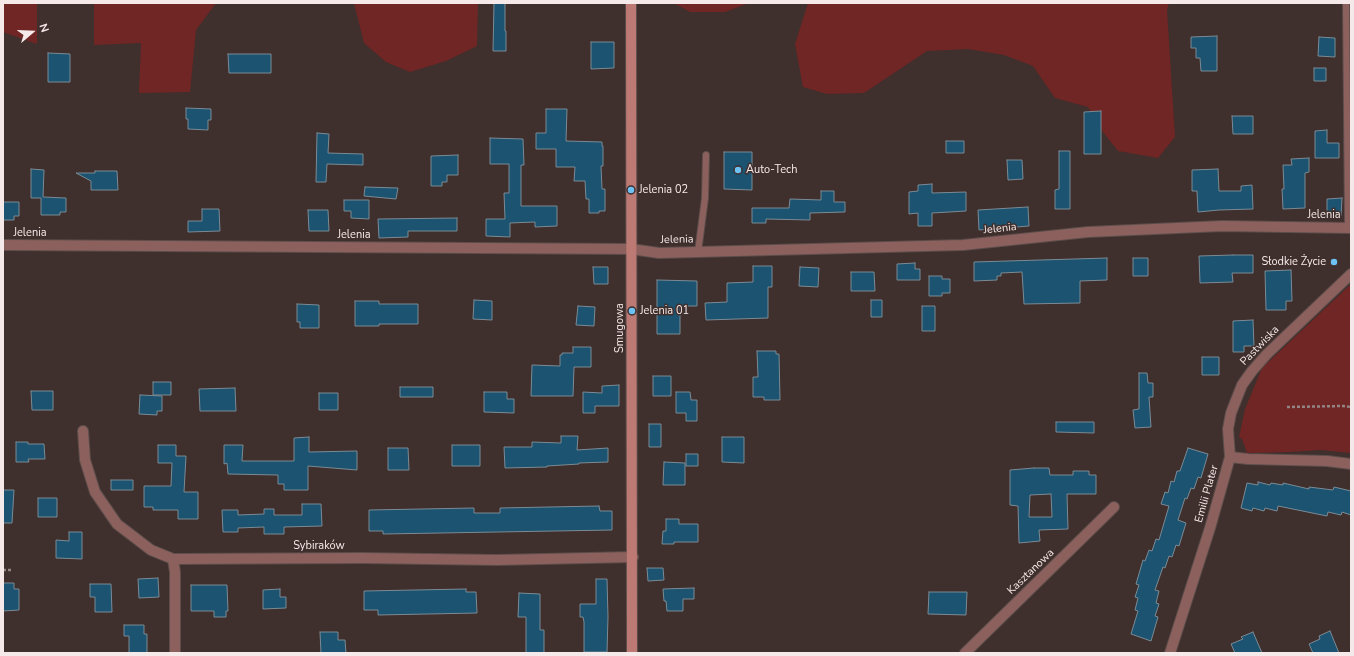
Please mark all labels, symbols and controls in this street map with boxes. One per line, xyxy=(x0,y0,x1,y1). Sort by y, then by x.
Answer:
north arrow xyxy=(12,12,52,52)
text: N xyxy=(35,22,52,34)
place label: Auto-Tech xyxy=(746,163,797,177)
marker: Auto-Tech xyxy=(733,165,743,175)
place label: Jelenia 02 xyxy=(639,183,688,197)
marker: Jelenia 02 xyxy=(626,185,636,195)
street label: Jelenia xyxy=(1307,208,1341,222)
street label: Jelenia xyxy=(983,221,1017,237)
street label: Jelenia xyxy=(13,226,47,240)
street label: Jelenia xyxy=(337,228,371,242)
street label: Jelenia xyxy=(660,233,694,247)
place label: Słodkie Życie xyxy=(1262,255,1326,269)
marker: Słodkie Życie xyxy=(1329,257,1339,267)
street label: Smugowa xyxy=(613,303,627,353)
place label: Jelenia 01 xyxy=(640,304,689,318)
marker: Jelenia 01 xyxy=(627,306,637,316)
street label: Pastwiska xyxy=(1238,323,1282,369)
street label: Emilii Plater xyxy=(1192,464,1222,524)
street label: Sybiraków xyxy=(293,539,345,553)
street label: Kasztanowa xyxy=(1005,546,1057,598)

